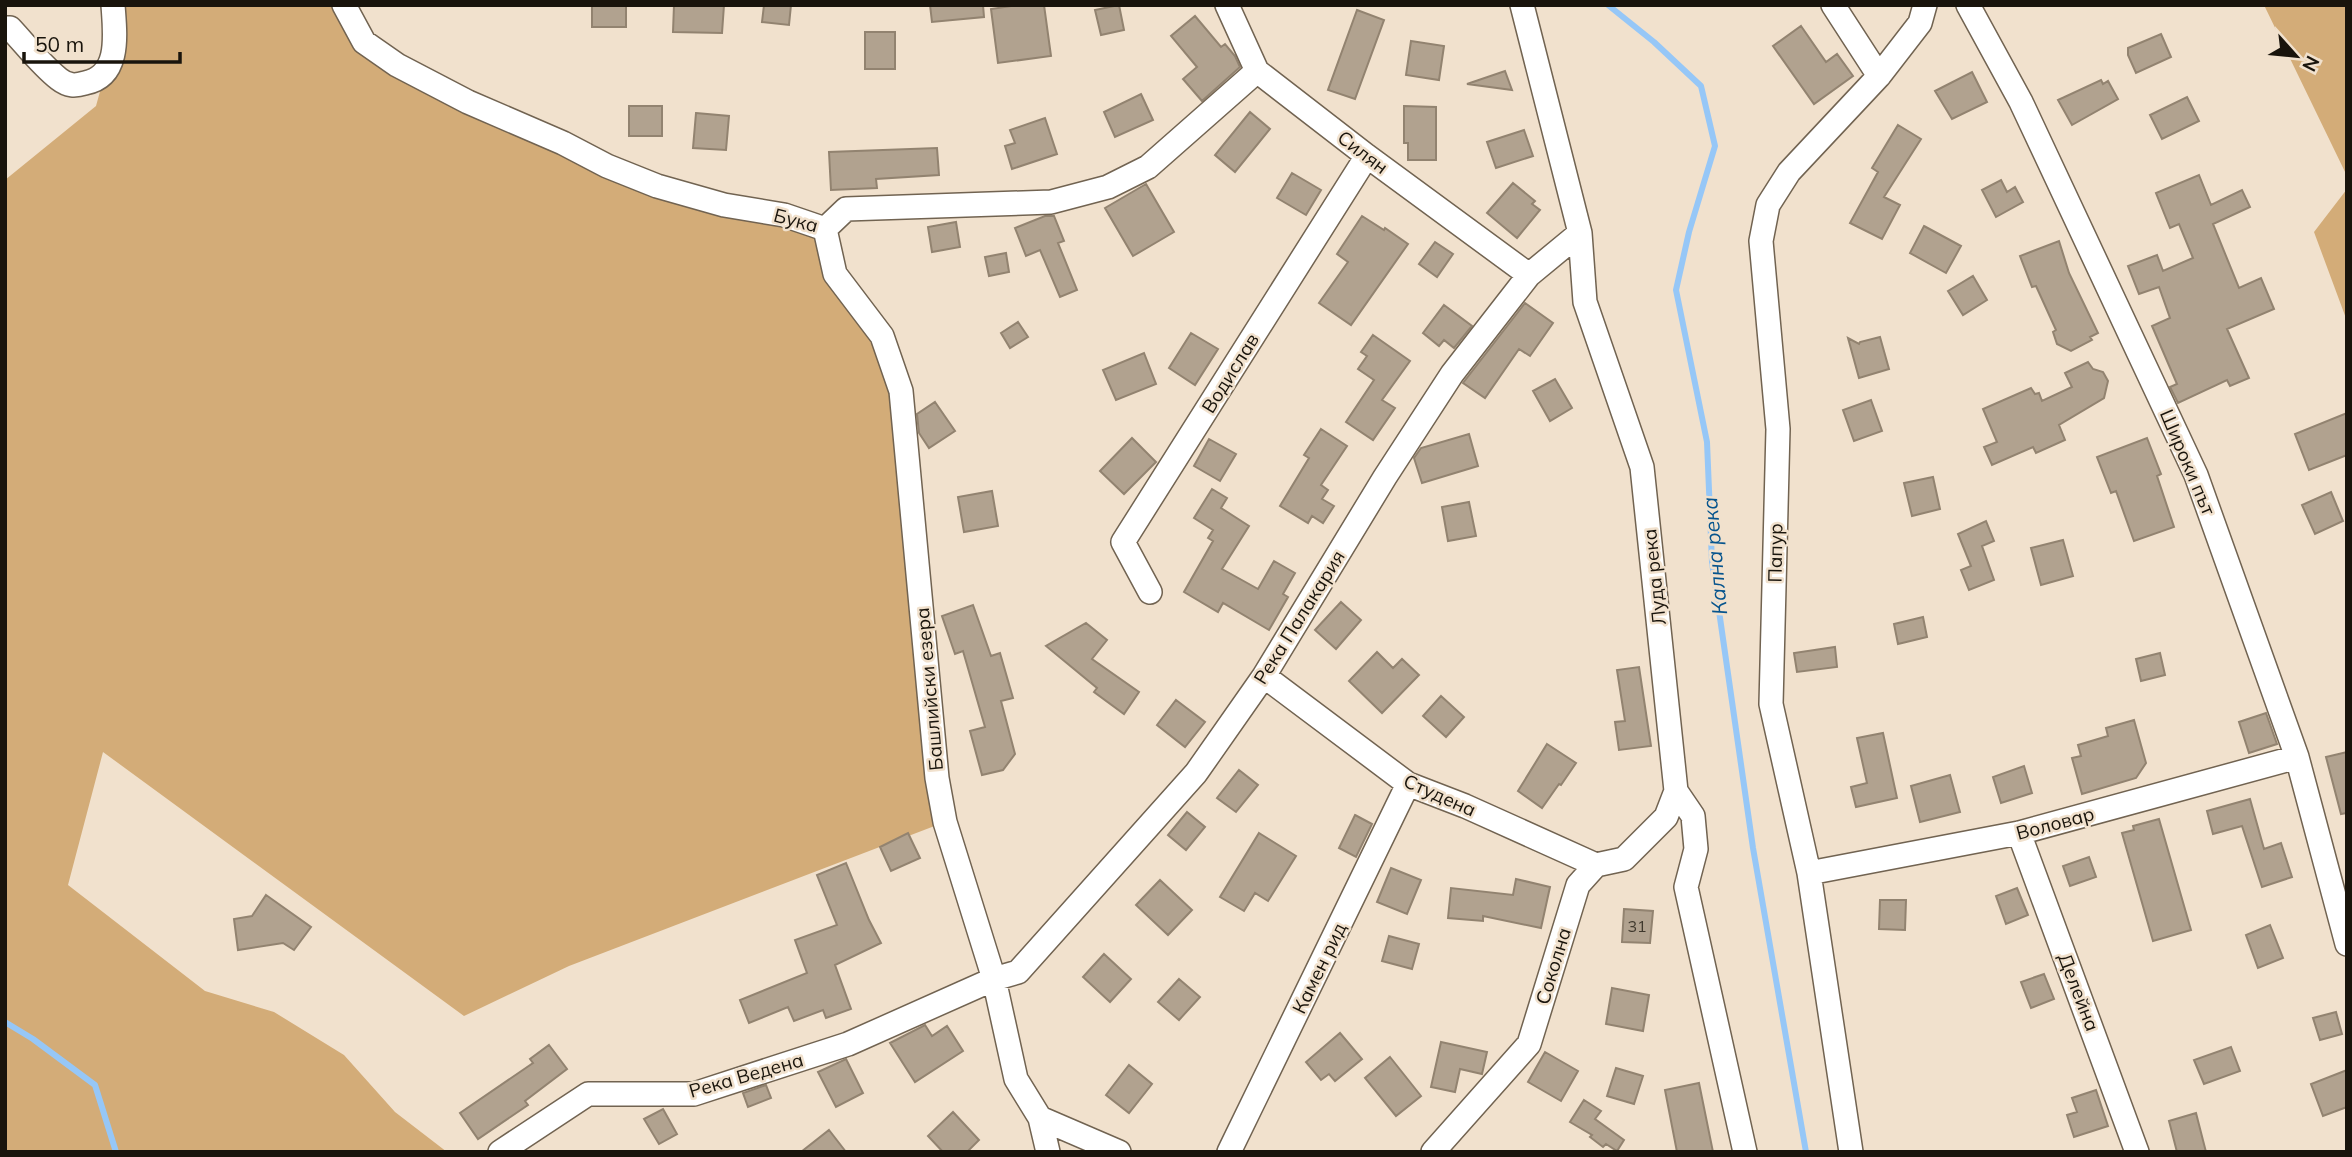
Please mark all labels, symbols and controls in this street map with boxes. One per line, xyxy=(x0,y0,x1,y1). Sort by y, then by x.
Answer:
scale bar xyxy=(24,21,180,65)
north arrow xyxy=(2261,21,2331,91)
text: 50 m xyxy=(35,31,84,57)
text: N xyxy=(2297,52,2325,76)
street label: Силян xyxy=(1333,125,1393,179)
street label: Бука xyxy=(771,203,821,237)
street label: Водислав xyxy=(1196,329,1264,417)
street label: Широки път xyxy=(2155,406,2221,519)
water label: Кална река xyxy=(1696,496,1732,616)
street label: Папур xyxy=(1762,523,1788,583)
street label: Луда река xyxy=(1637,528,1671,626)
street label: Река Палакария xyxy=(1248,546,1350,688)
street label: Башлийски езера xyxy=(910,606,948,772)
street label: Студена xyxy=(1400,768,1480,822)
street label: Воловар xyxy=(2013,801,2097,845)
house number: 31 xyxy=(1627,916,1647,936)
street label: Камен рид xyxy=(1287,918,1351,1017)
street label: Соколна xyxy=(1530,925,1576,1007)
street label: Делейна xyxy=(2053,950,2105,1034)
street label: Река Ведена xyxy=(686,1047,806,1103)

